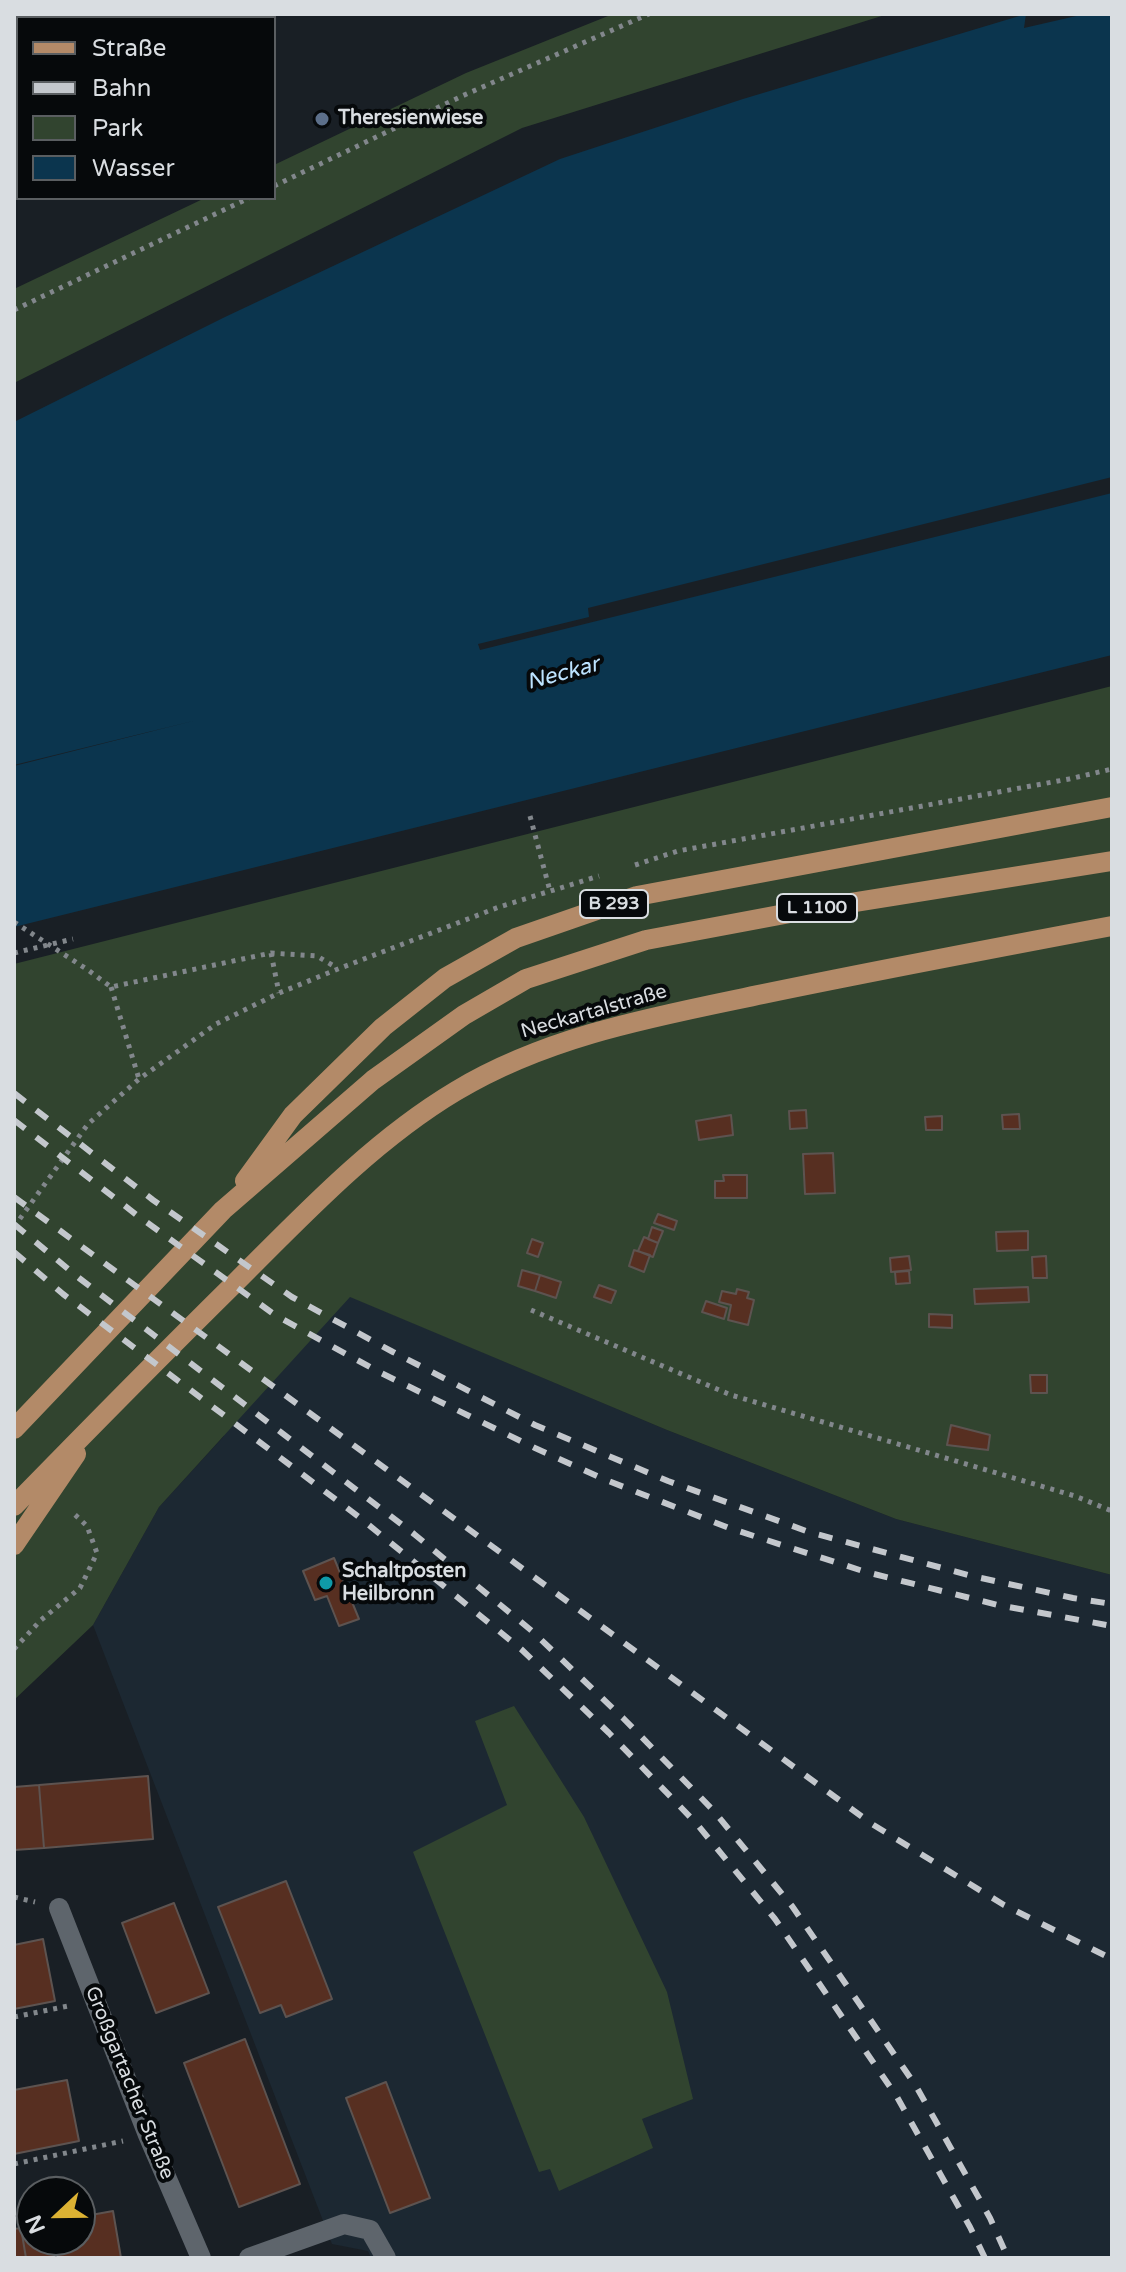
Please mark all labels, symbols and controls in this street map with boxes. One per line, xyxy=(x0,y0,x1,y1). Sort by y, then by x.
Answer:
legend xyxy=(16,16,276,200)
text: Straße xyxy=(92,34,166,63)
text: Bahn xyxy=(92,74,151,103)
place label: Theresienwiese xyxy=(338,107,483,131)
marker: Theresienwiese xyxy=(313,110,331,128)
text: Park xyxy=(92,114,143,143)
text: Wasser xyxy=(92,154,175,183)
water label: Neckar xyxy=(524,652,602,696)
road number: B 293 xyxy=(580,890,648,918)
road number: L 1100 xyxy=(777,894,857,922)
street label: Neckartalstraße xyxy=(518,980,670,1044)
place label: Schaltposten Heilbronn xyxy=(342,1560,466,1607)
marker: Schaltposten Heilbronn xyxy=(317,1574,335,1592)
street label: Großgartacher Straße xyxy=(79,1983,179,2183)
north arrow xyxy=(16,2176,96,2256)
text: N xyxy=(20,2211,51,2237)

